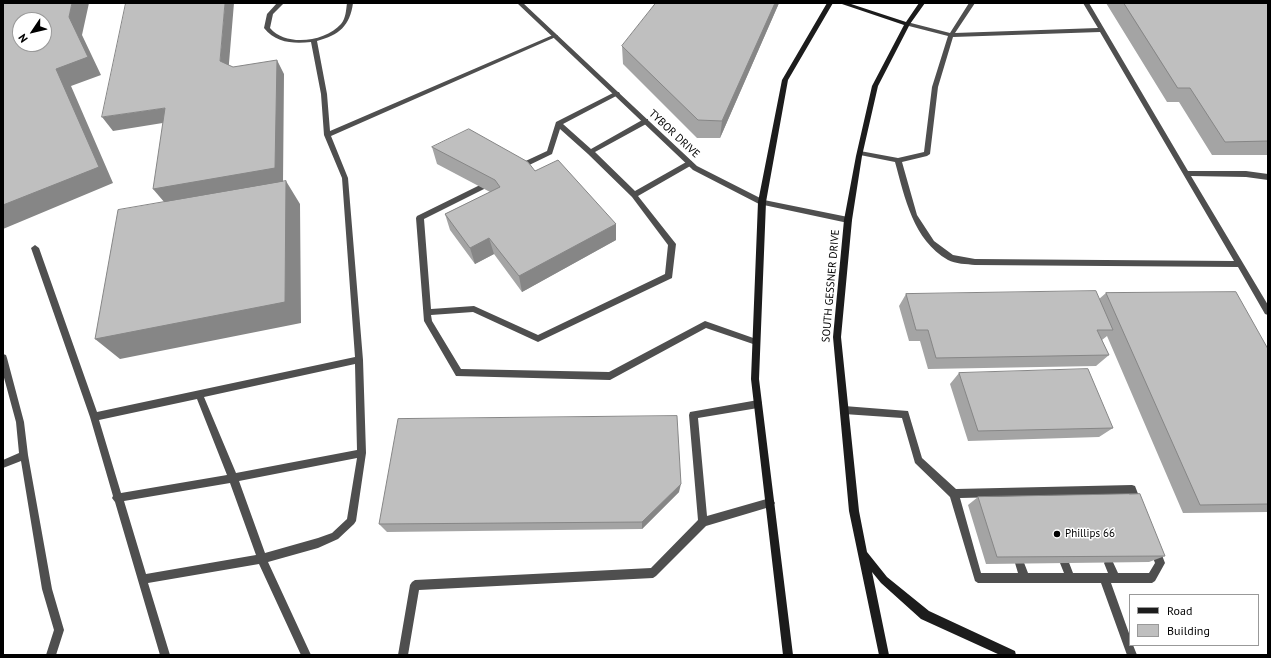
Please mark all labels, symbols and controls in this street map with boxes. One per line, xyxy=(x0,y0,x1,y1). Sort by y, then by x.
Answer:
north arrow xyxy=(12,12,52,52)
text: N xyxy=(15,31,31,45)
street label: TYBOR DRIVE xyxy=(646,107,702,161)
street label: SOUTH GESSNER DRIVE xyxy=(819,229,843,343)
place label: Phillips 66 xyxy=(1065,527,1115,541)
marker: Phillips 66 xyxy=(1052,529,1062,539)
legend xyxy=(1129,594,1259,646)
text: Road xyxy=(1167,603,1192,618)
text: Building xyxy=(1167,623,1210,638)

